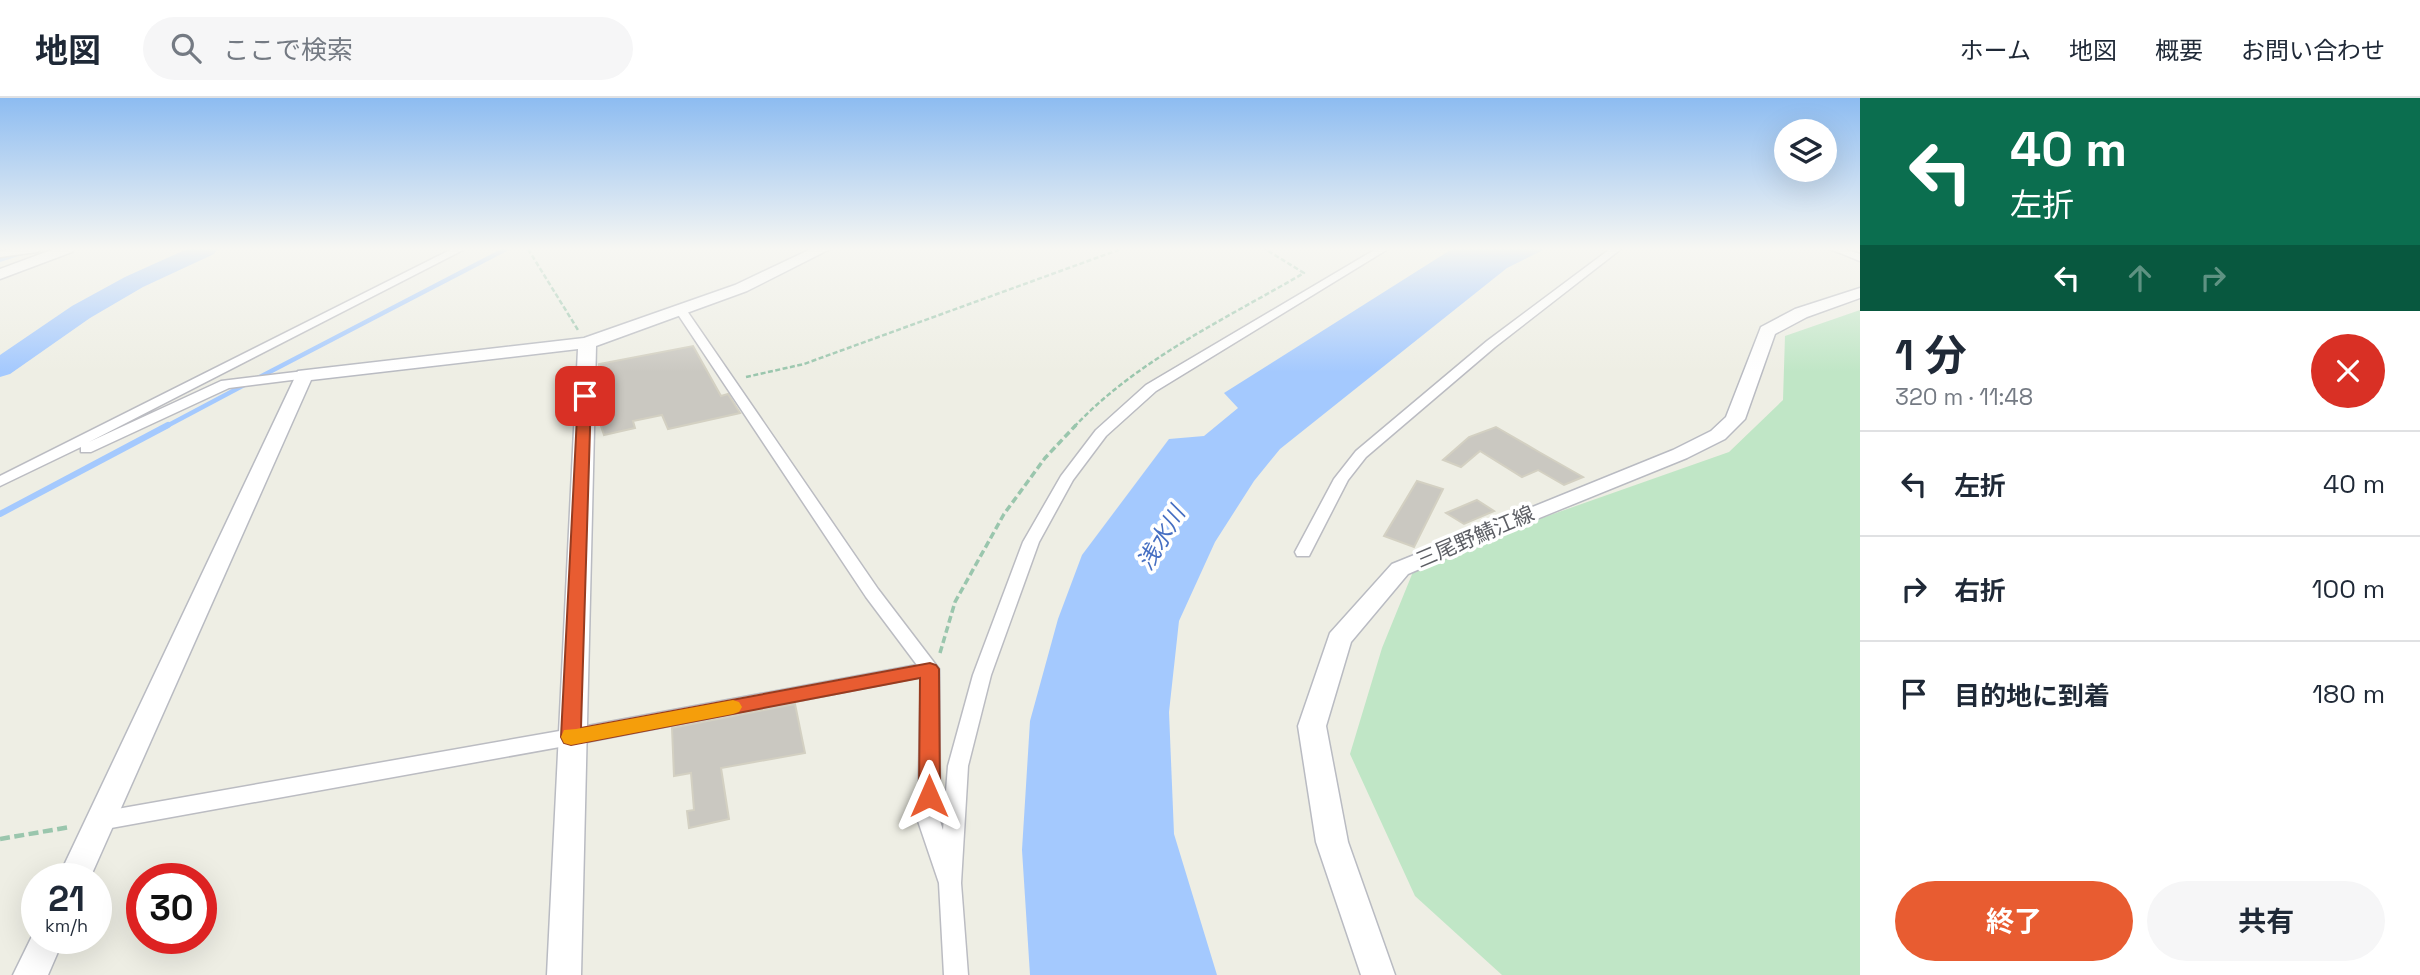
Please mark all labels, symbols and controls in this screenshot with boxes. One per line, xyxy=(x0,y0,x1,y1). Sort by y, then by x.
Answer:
search box xyxy=(143,17,633,80)
icon: search xyxy=(167,29,205,67)
text: 地図 xyxy=(35,30,101,72)
text: ここで検索 xyxy=(223,33,353,67)
text: ホーム xyxy=(1960,35,2031,66)
text: 地図 xyxy=(2069,35,2117,66)
text: 概要 xyxy=(2155,35,2203,66)
text: お問い合わせ xyxy=(2241,35,2385,66)
text: 40 m xyxy=(2010,118,2127,180)
map controls xyxy=(1774,119,1837,182)
button: layers xyxy=(1774,119,1837,182)
icon: left xyxy=(1895,126,1986,217)
text: 左折 xyxy=(2010,185,2074,225)
icon: left xyxy=(2048,259,2086,297)
icon: ahead xyxy=(2121,259,2159,297)
icon: right xyxy=(2194,259,2232,297)
text: 1 分 xyxy=(1895,329,1967,382)
button: close xyxy=(2311,334,2385,408)
pin xyxy=(555,366,615,426)
icon: arrive xyxy=(566,377,604,415)
text: 320 m · 11:48 xyxy=(1895,382,2033,412)
icon: left xyxy=(1895,465,1933,503)
text: 40 m xyxy=(2323,467,2385,501)
text: 左折 xyxy=(1954,469,2006,503)
water label: 浅水川 xyxy=(1130,498,1193,575)
street label: 三尾野鯖江線 xyxy=(1412,499,1538,574)
icon: right xyxy=(1895,570,1933,608)
text: 100 m xyxy=(2312,572,2385,606)
text: 右折 xyxy=(1954,574,2006,608)
icon: arrive xyxy=(1895,675,1933,713)
text: 180 m xyxy=(2312,677,2385,711)
text: 目的地に到着 xyxy=(1954,679,2110,713)
position arrow xyxy=(892,759,966,833)
speed limit sign: 30 xyxy=(126,863,217,954)
text: 21 xyxy=(48,877,85,921)
button: 終了 xyxy=(1895,881,2133,961)
button: 共有 xyxy=(2147,881,2385,961)
text: km/h xyxy=(45,914,88,937)

